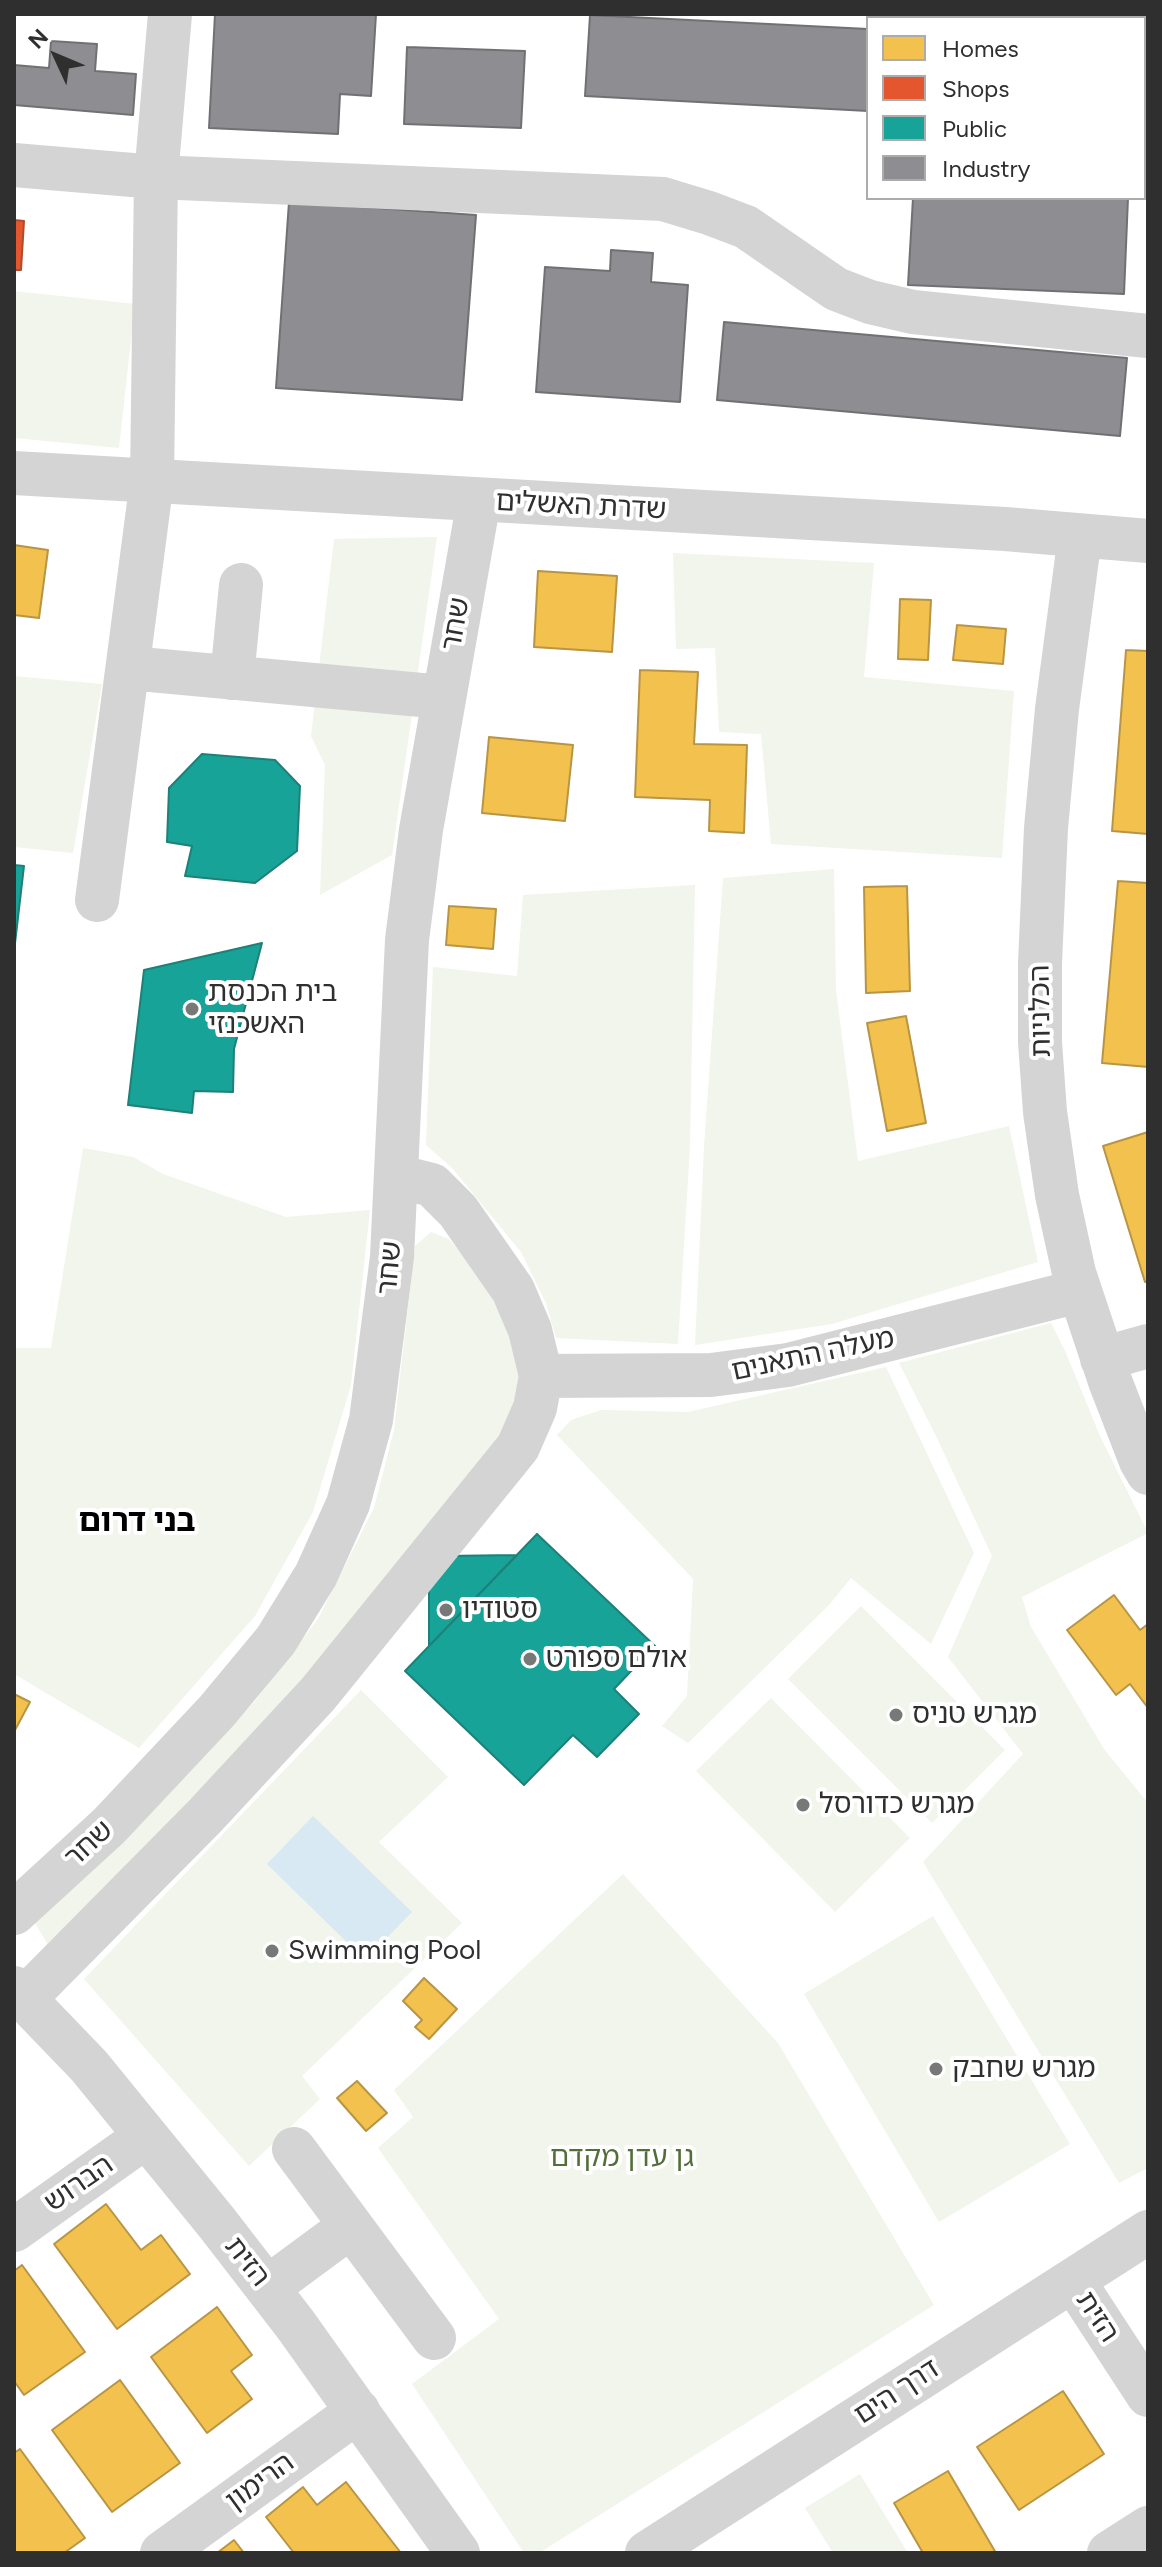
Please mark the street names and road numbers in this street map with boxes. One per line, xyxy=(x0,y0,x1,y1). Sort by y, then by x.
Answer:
street label: שדרת האשלים xyxy=(495,485,667,527)
street label: שחר xyxy=(435,595,477,653)
street label: הכלניות xyxy=(1023,964,1059,1058)
street label: שחר xyxy=(371,1240,409,1296)
street label: מעלה התאנים xyxy=(729,1321,897,1389)
street label: שחר xyxy=(58,1813,120,1875)
street label: הברוש xyxy=(38,2148,120,2220)
street label: הזית xyxy=(217,2231,277,2293)
street label: הזית xyxy=(1068,2285,1126,2349)
street label: דרך הים xyxy=(848,2352,946,2432)
street label: הרימון xyxy=(219,2446,301,2518)

